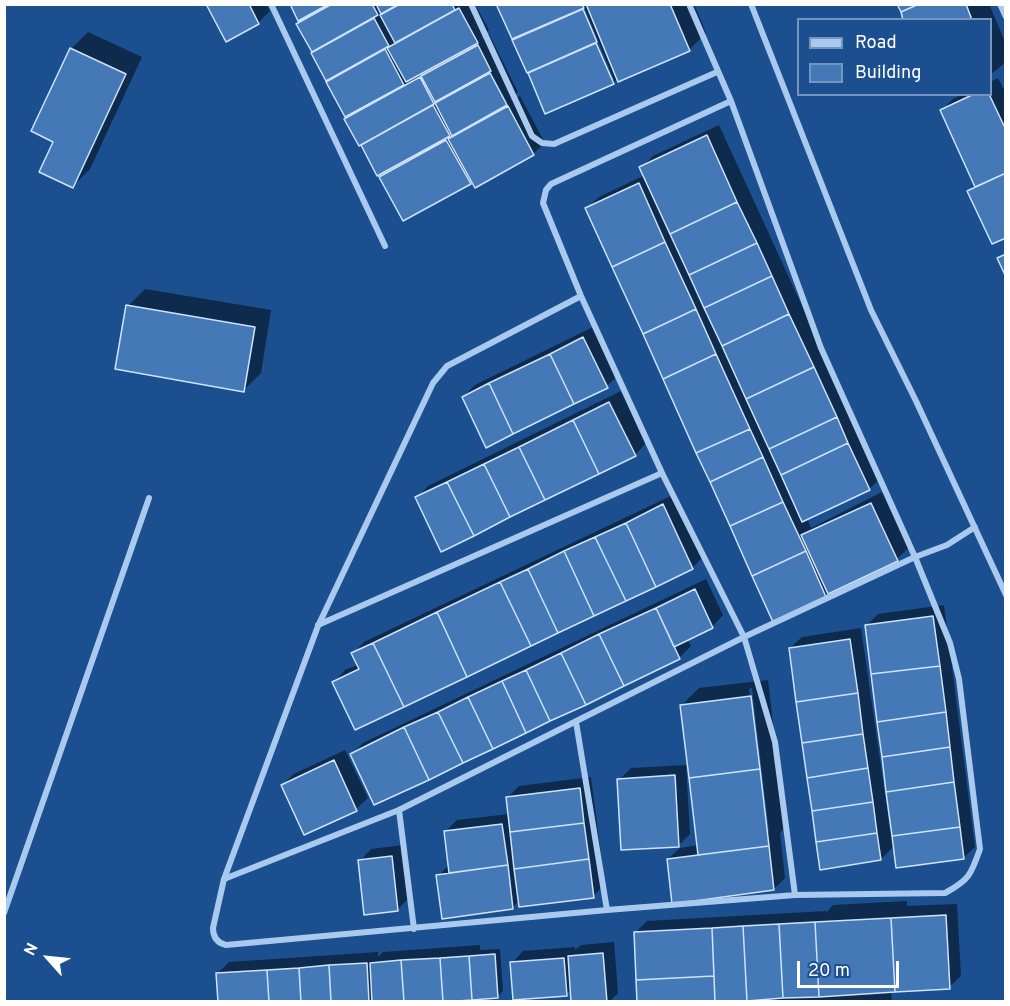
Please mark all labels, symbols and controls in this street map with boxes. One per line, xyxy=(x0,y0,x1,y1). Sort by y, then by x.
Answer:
legend xyxy=(797,18,992,96)
text: Road xyxy=(855,32,897,55)
text: Building xyxy=(855,62,921,85)
north arrow xyxy=(18,928,78,988)
text: N xyxy=(20,940,43,959)
scale bar xyxy=(800,949,902,987)
text: 20 m xyxy=(808,960,850,983)

